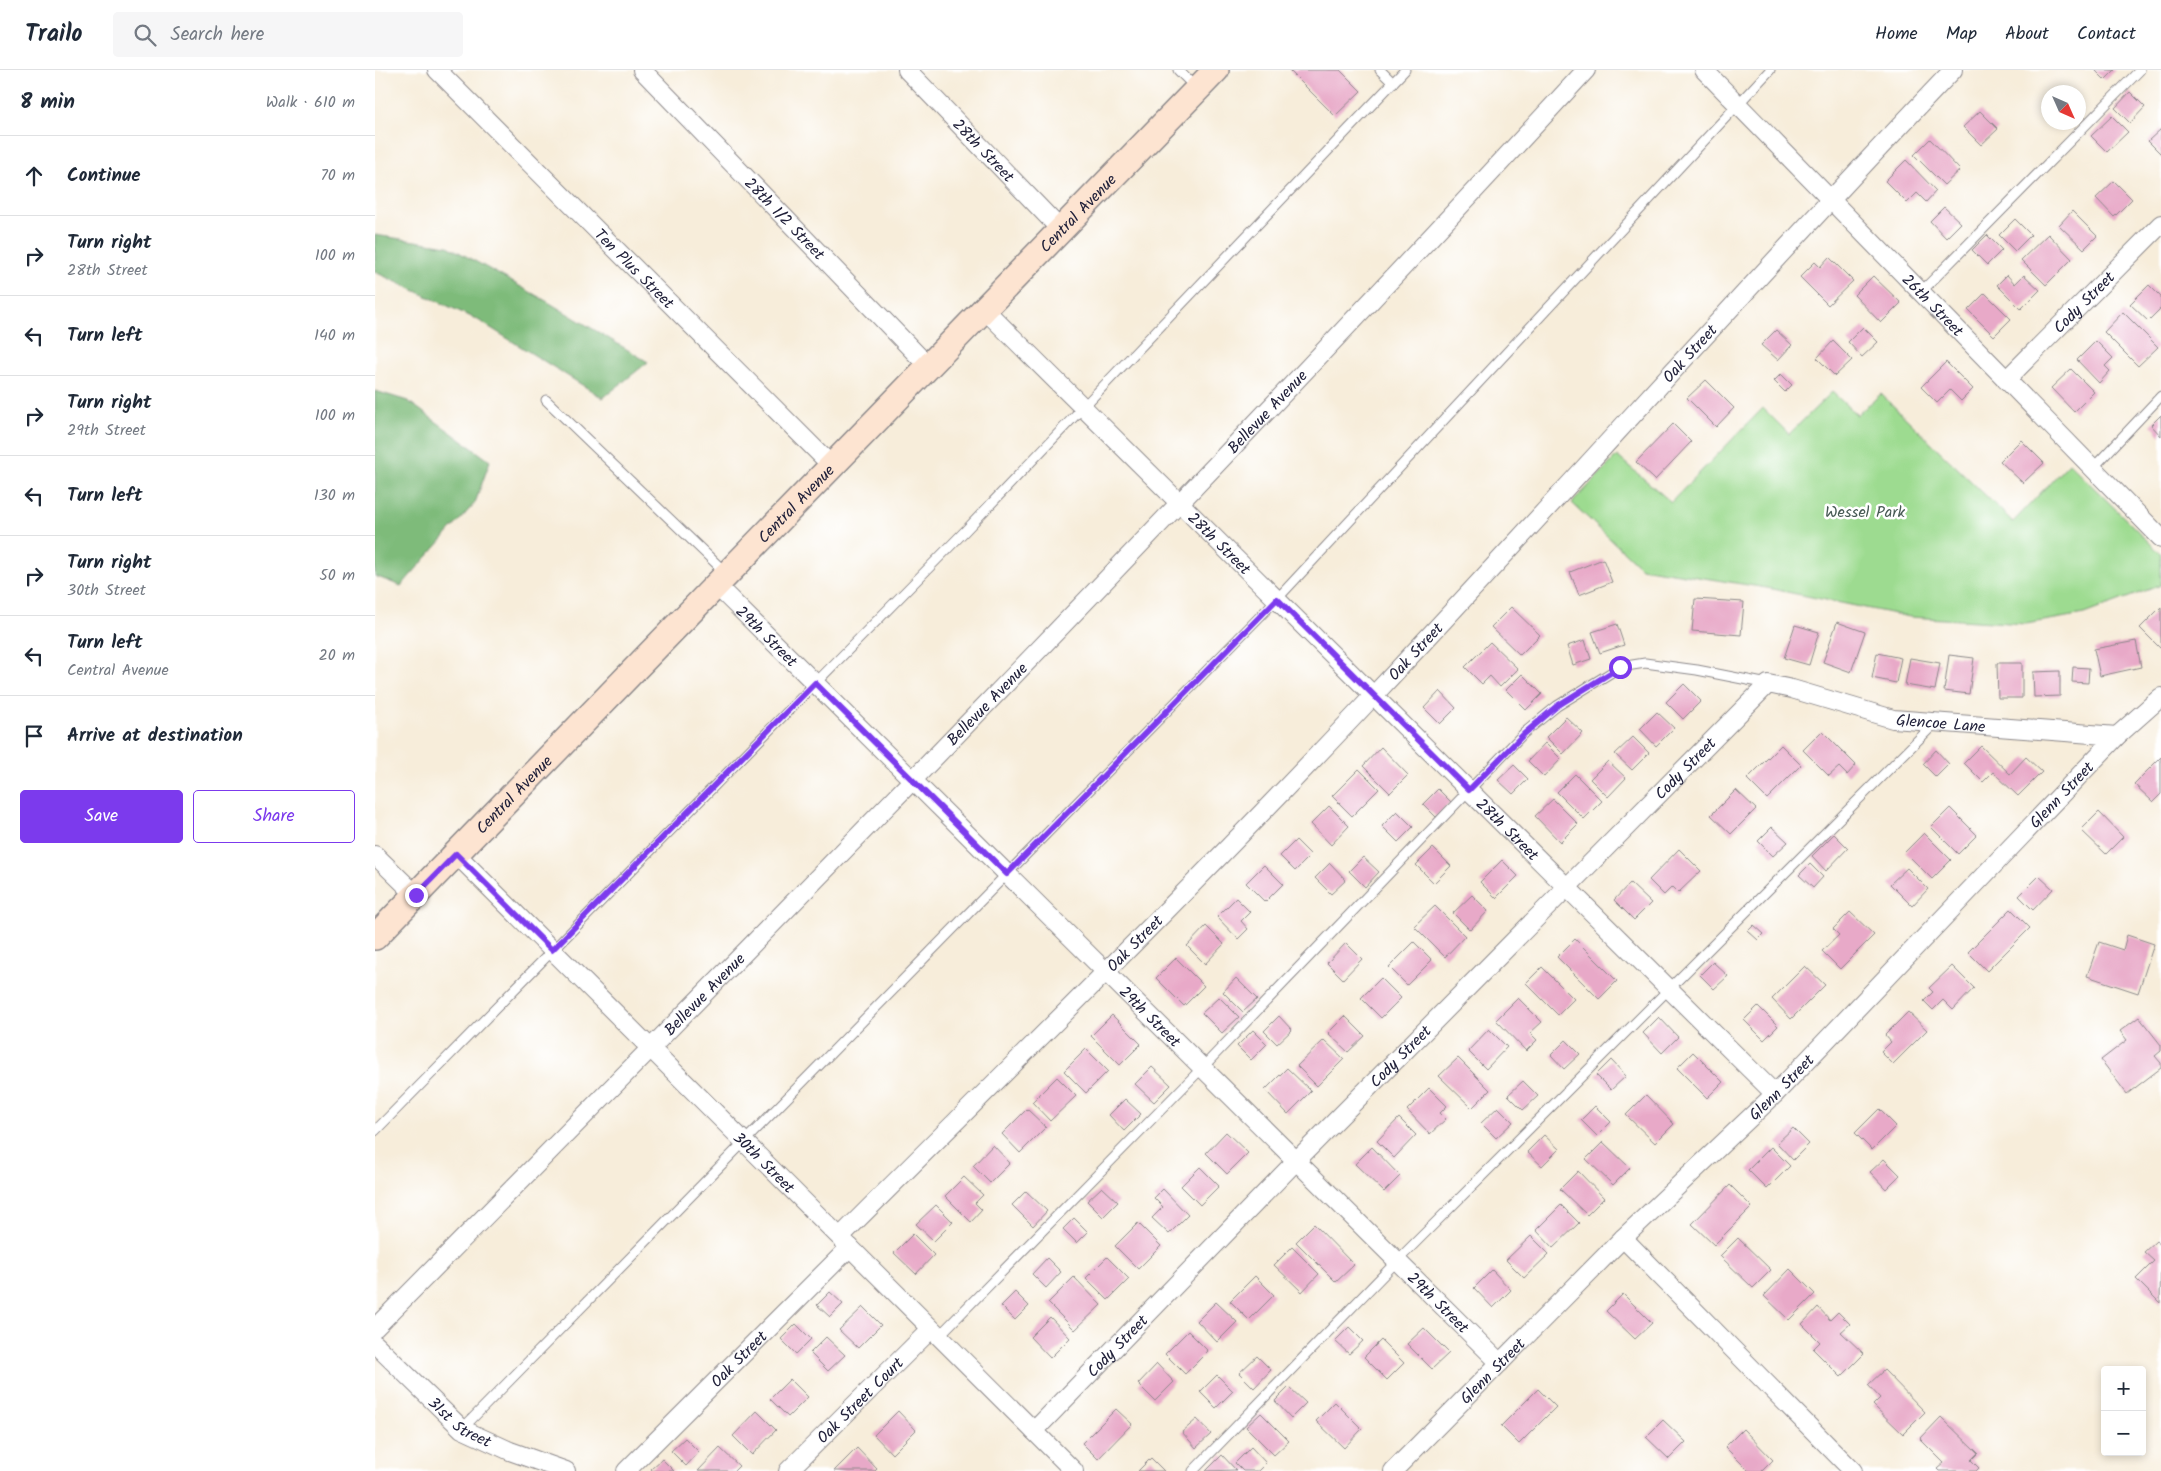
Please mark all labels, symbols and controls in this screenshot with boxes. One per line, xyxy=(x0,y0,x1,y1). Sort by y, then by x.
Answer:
search box xyxy=(113,12,463,57)
text: Trailo xyxy=(25,15,83,54)
text: Search here xyxy=(171,20,264,50)
text: Home xyxy=(1875,20,1918,49)
text: Map xyxy=(1946,20,1977,49)
text: About xyxy=(2005,20,2049,49)
text: Contact xyxy=(2077,20,2136,49)
icon: search xyxy=(131,21,159,49)
north arrow xyxy=(2041,85,2086,130)
text: 8 min xyxy=(20,86,75,119)
text: Walk · 610 m xyxy=(266,90,355,115)
street label: 28th Street xyxy=(946,113,1020,189)
text: Continue xyxy=(67,161,140,191)
icon: ahead xyxy=(20,162,48,190)
text: 70 m xyxy=(320,163,355,188)
street label: Central Avenue xyxy=(1034,169,1123,259)
street label: 28th 1/2 Street xyxy=(738,172,831,267)
street label: Ten Plus Street xyxy=(588,223,680,316)
text: Turn right xyxy=(67,228,152,258)
icon: right xyxy=(20,242,48,270)
text: 100 m xyxy=(315,243,355,268)
text: 28th Street xyxy=(67,258,148,283)
street label: Cody Street xyxy=(2048,265,2122,340)
street label: 26th Street xyxy=(1895,268,1970,344)
street label: Oak Street xyxy=(1657,319,1724,389)
text: Turn left xyxy=(67,321,142,351)
icon: left xyxy=(20,322,48,350)
text: 140 m xyxy=(314,323,355,348)
street label: Bellevue Avenue xyxy=(1222,365,1314,460)
text: Turn right xyxy=(67,388,152,418)
icon: right xyxy=(20,402,48,430)
text: 100 m xyxy=(315,403,355,428)
text: 29th Street xyxy=(67,418,146,443)
street label: Central Avenue xyxy=(752,459,841,550)
text: Turn left xyxy=(67,481,142,511)
icon: left xyxy=(20,482,48,510)
text: 130 m xyxy=(314,483,355,508)
park label: Wessel Park xyxy=(1825,500,1905,525)
street label: 28th Street xyxy=(1181,507,1257,582)
text: Turn right xyxy=(67,548,152,578)
icon: right xyxy=(20,562,48,590)
text: 50 m xyxy=(319,563,355,588)
text: 30th Street xyxy=(67,578,146,603)
street label: 29th Street xyxy=(729,600,803,674)
street label: Oak Street xyxy=(1383,617,1450,687)
text: Turn left xyxy=(67,628,142,658)
icon: left xyxy=(20,642,48,670)
text: 20 m xyxy=(319,643,355,668)
route start xyxy=(1609,656,1632,679)
street label: Bellevue Avenue xyxy=(941,657,1034,752)
text: Central Avenue xyxy=(67,658,169,683)
street label: Glencoe Lane xyxy=(1895,708,1986,740)
text: Arrive at destination xyxy=(67,721,243,751)
icon: arrive xyxy=(20,722,48,750)
street label: Cody Street xyxy=(1649,732,1723,806)
street label: Central Avenue xyxy=(470,750,559,840)
street label: Glenn Street xyxy=(2024,756,2101,835)
button: Save xyxy=(20,790,183,843)
button: Share xyxy=(193,790,355,843)
street label: 28th Street xyxy=(1469,793,1545,868)
route end xyxy=(405,884,428,907)
street label: Oak Street xyxy=(1101,909,1170,978)
street label: Bellevue Avenue xyxy=(659,948,752,1042)
street label: 29th Street xyxy=(1113,980,1187,1054)
street label: Cody Street xyxy=(1364,1019,1438,1094)
street label: Glenn Street xyxy=(1743,1048,1821,1127)
street label: 30th Street xyxy=(727,1126,801,1200)
street label: 29th Street xyxy=(1401,1266,1475,1340)
street label: Cody Street xyxy=(1081,1309,1155,1384)
street label: Oak Street xyxy=(705,1325,774,1394)
street label: Glenn Street xyxy=(1454,1332,1532,1411)
street label: Oak Street Court xyxy=(811,1351,911,1450)
map controls xyxy=(2101,1366,2146,1456)
button: + xyxy=(2101,1366,2146,1411)
street label: 31st Street xyxy=(422,1391,496,1455)
button: − xyxy=(2101,1411,2146,1456)

